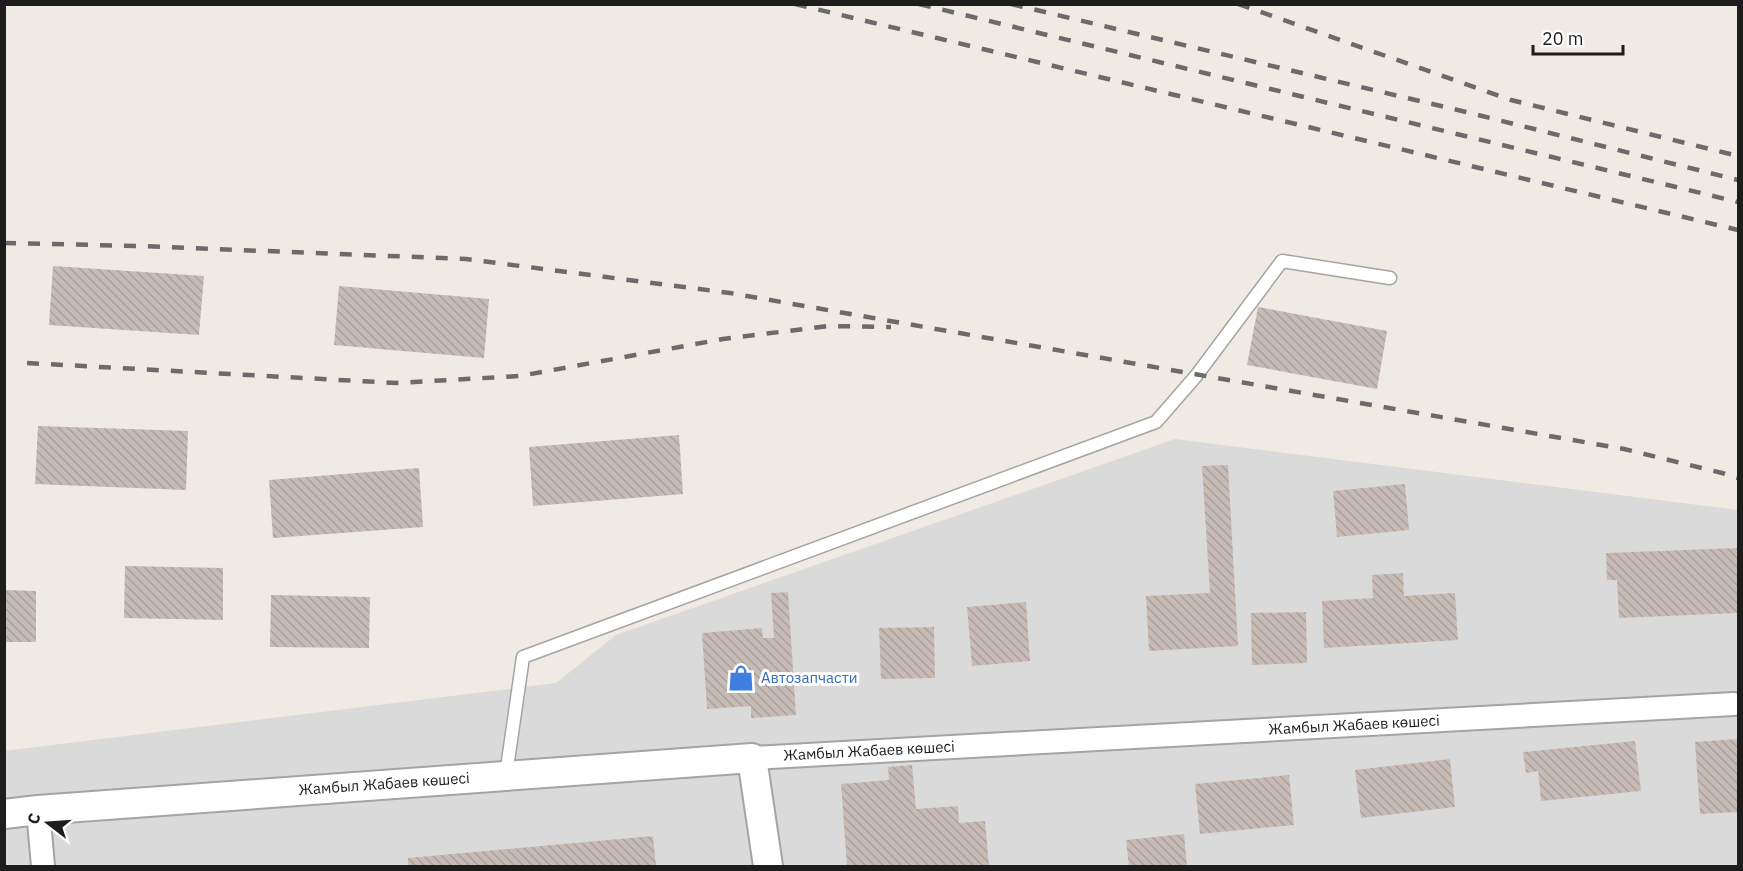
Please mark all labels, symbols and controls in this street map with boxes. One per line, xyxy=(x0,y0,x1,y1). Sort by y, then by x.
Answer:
scale bar xyxy=(1533,18,1623,56)
text: 20 m xyxy=(1542,27,1584,50)
shop icon: Автозапчасти xyxy=(726,663,756,693)
place label: Автозапчасти xyxy=(761,668,858,687)
street label: Жамбыл Жабаев көшесі xyxy=(1268,711,1440,738)
street label: Жамбыл Жабаев көшесі xyxy=(783,737,955,764)
street label: Жамбыл Жабаев көшесі xyxy=(298,768,470,799)
north arrow xyxy=(18,793,78,853)
text: С xyxy=(23,811,45,827)

